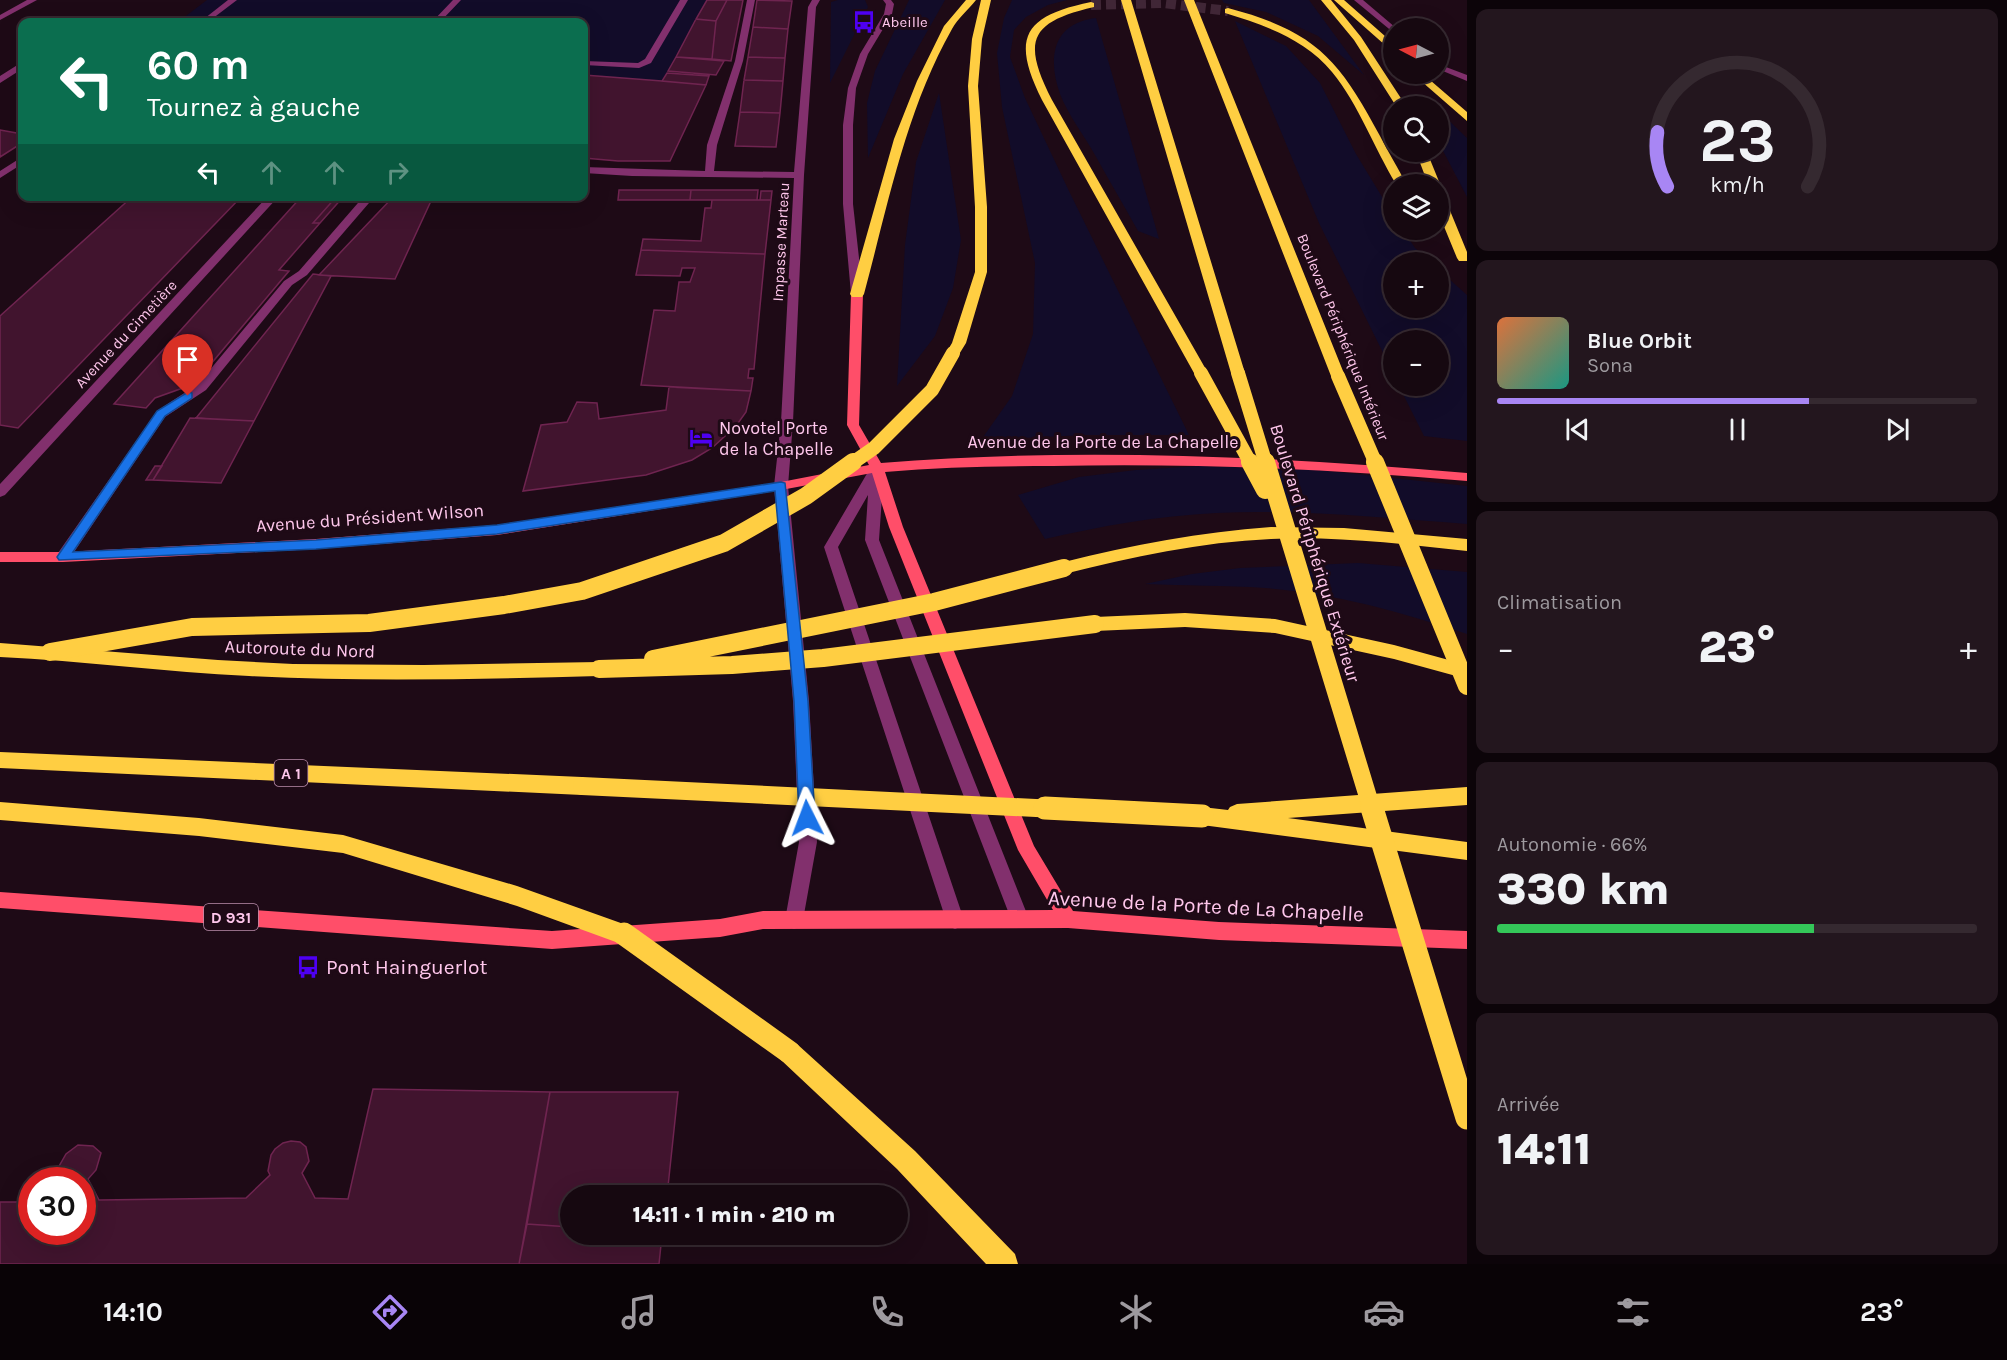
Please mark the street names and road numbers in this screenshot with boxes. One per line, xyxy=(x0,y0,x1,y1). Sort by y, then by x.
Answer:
street label: Impasse Marteau xyxy=(769,182,793,302)
street label: Boulevard Périphérique Intérieur xyxy=(1293,231,1393,443)
street label: Avenue du Cimetière xyxy=(71,276,181,392)
street label: Boulevard Périphérique Extérieur xyxy=(1265,421,1365,685)
street label: Avenue de la Porte de La Chapelle xyxy=(967,431,1239,453)
street label: Avenue du Président Wilson xyxy=(255,499,485,537)
street label: Autoroute du Nord xyxy=(224,635,376,663)
road number: A 1 xyxy=(274,760,308,786)
street label: Avenue de la Porte de La Chapelle xyxy=(1047,886,1365,926)
road number: D 931 xyxy=(204,904,258,930)

